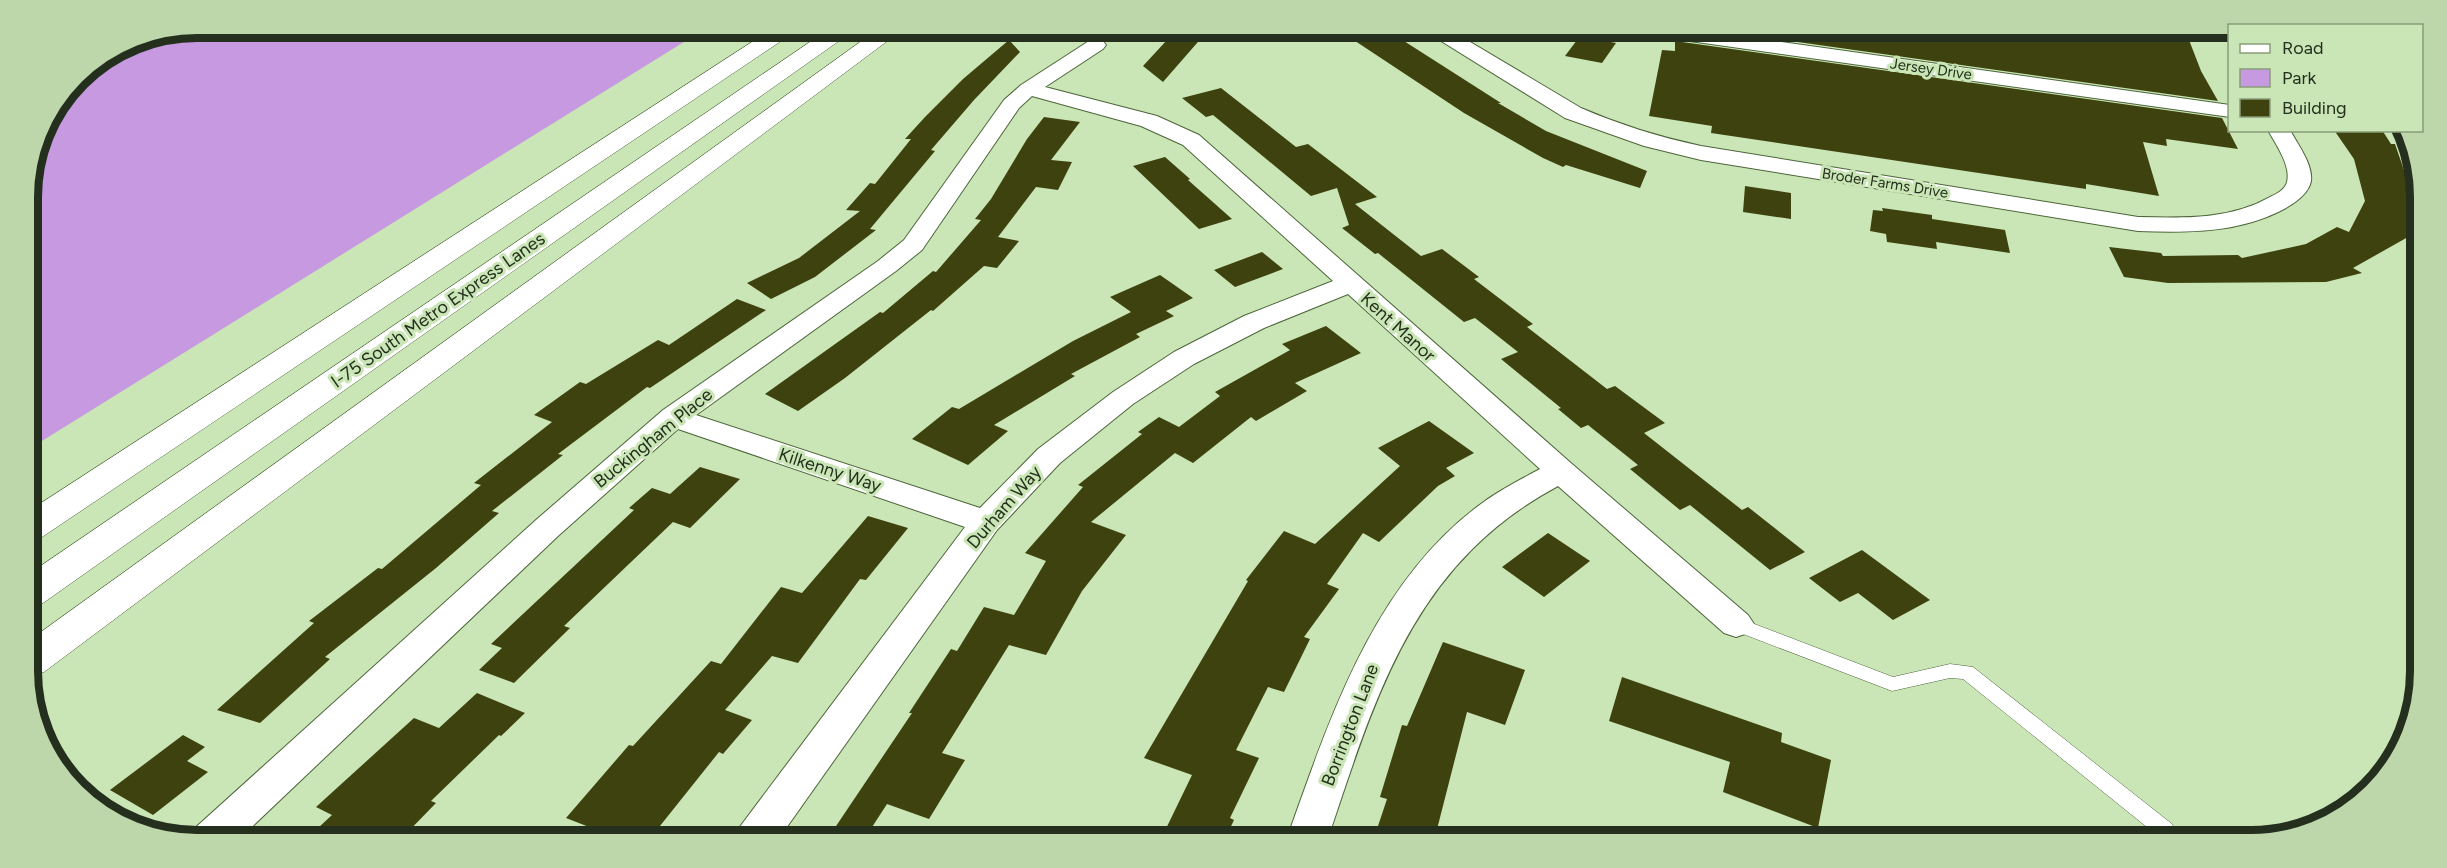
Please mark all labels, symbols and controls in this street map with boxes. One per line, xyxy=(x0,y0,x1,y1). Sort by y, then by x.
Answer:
legend xyxy=(2228,24,2423,132)
text: Road xyxy=(2282,37,2323,59)
street label: Jersey Drive xyxy=(1889,54,1973,84)
text: Park xyxy=(2282,67,2317,89)
text: Building xyxy=(2282,97,2347,119)
street label: Broder Farms Drive xyxy=(1821,164,1949,202)
street label: I-75 South Metro Express Lanes xyxy=(327,227,549,393)
street label: Kent Manor xyxy=(1356,288,1440,366)
street label: Buckingham Place xyxy=(589,383,717,493)
street label: Kilkenny Way xyxy=(776,443,884,497)
street label: Durham Way xyxy=(962,461,1046,553)
street label: Borrington Lane xyxy=(1317,661,1383,789)

